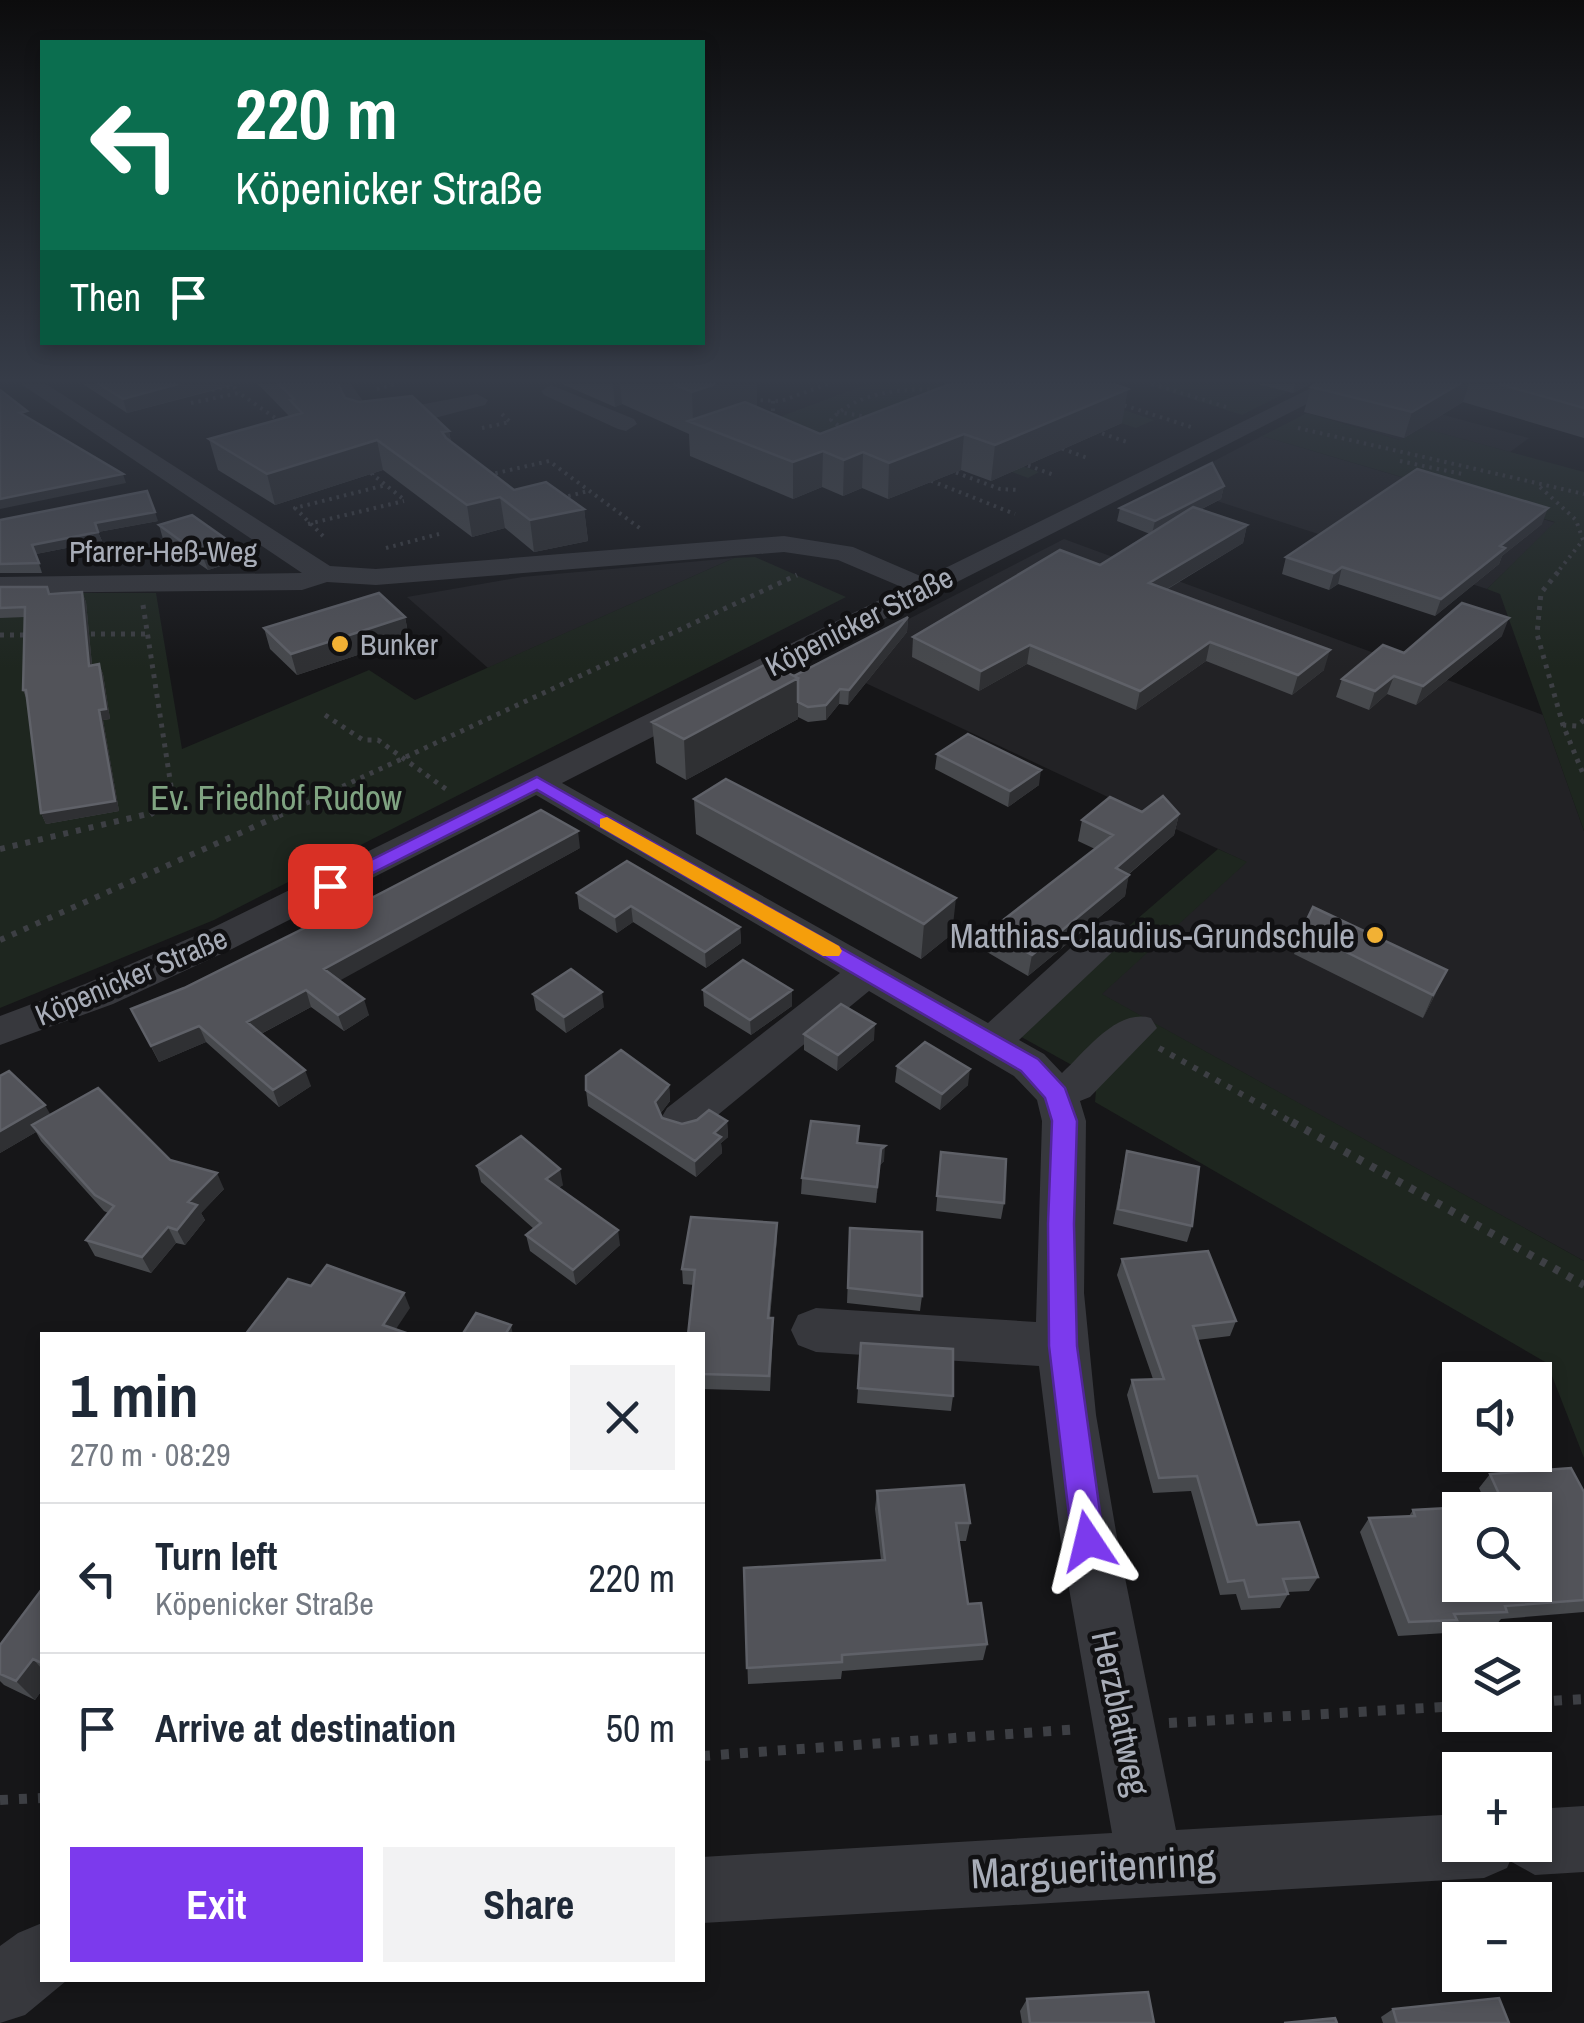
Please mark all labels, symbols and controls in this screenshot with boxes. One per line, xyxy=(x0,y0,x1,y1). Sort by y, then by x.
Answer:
text: 220 m xyxy=(235,67,398,161)
icon: left xyxy=(70,80,200,210)
text: Köpenicker Straße xyxy=(235,157,543,218)
icon: arrive xyxy=(161,270,216,325)
text: Then xyxy=(70,272,141,323)
street label: Pfarrer-Heß-Weg xyxy=(69,531,257,571)
street label: Köpenicker Straße xyxy=(759,557,959,685)
place label: Bunker xyxy=(360,624,439,664)
marker: Bunker xyxy=(329,633,351,655)
park label: Ev. Friedhof Rudow xyxy=(150,774,402,821)
pin xyxy=(288,844,373,929)
icon: arrive xyxy=(303,859,358,914)
place label: Matthias-Claudius-Grundschule xyxy=(950,912,1355,959)
street label: Köpenicker Straße xyxy=(29,918,233,1034)
marker: Matthias-Claudius-Grundschule xyxy=(1364,924,1386,946)
text: 1 min xyxy=(70,1355,199,1436)
map controls xyxy=(1442,1362,1552,1992)
button: sound xyxy=(1442,1362,1552,1472)
button: close xyxy=(570,1365,675,1470)
text: 270 m · 08:29 xyxy=(70,1433,230,1476)
position arrow xyxy=(1036,1489,1140,1593)
button: search xyxy=(1442,1492,1552,1602)
text: Turn left xyxy=(155,1531,277,1582)
icon: left xyxy=(70,1551,125,1606)
text: 220 m xyxy=(588,1553,675,1604)
text: Köpenicker Straße xyxy=(155,1582,374,1625)
button: layers xyxy=(1442,1622,1552,1732)
street label: Herzblattweg xyxy=(1081,1626,1161,1800)
icon: arrive xyxy=(70,1701,125,1756)
text: Arrive at destination xyxy=(155,1703,456,1754)
text: 50 m xyxy=(606,1703,675,1754)
button: + xyxy=(1442,1752,1552,1862)
street label: Margueritenring xyxy=(969,1833,1217,1901)
button: Exit xyxy=(70,1847,363,1962)
button: Share xyxy=(383,1847,675,1962)
button: − xyxy=(1442,1882,1552,1992)

